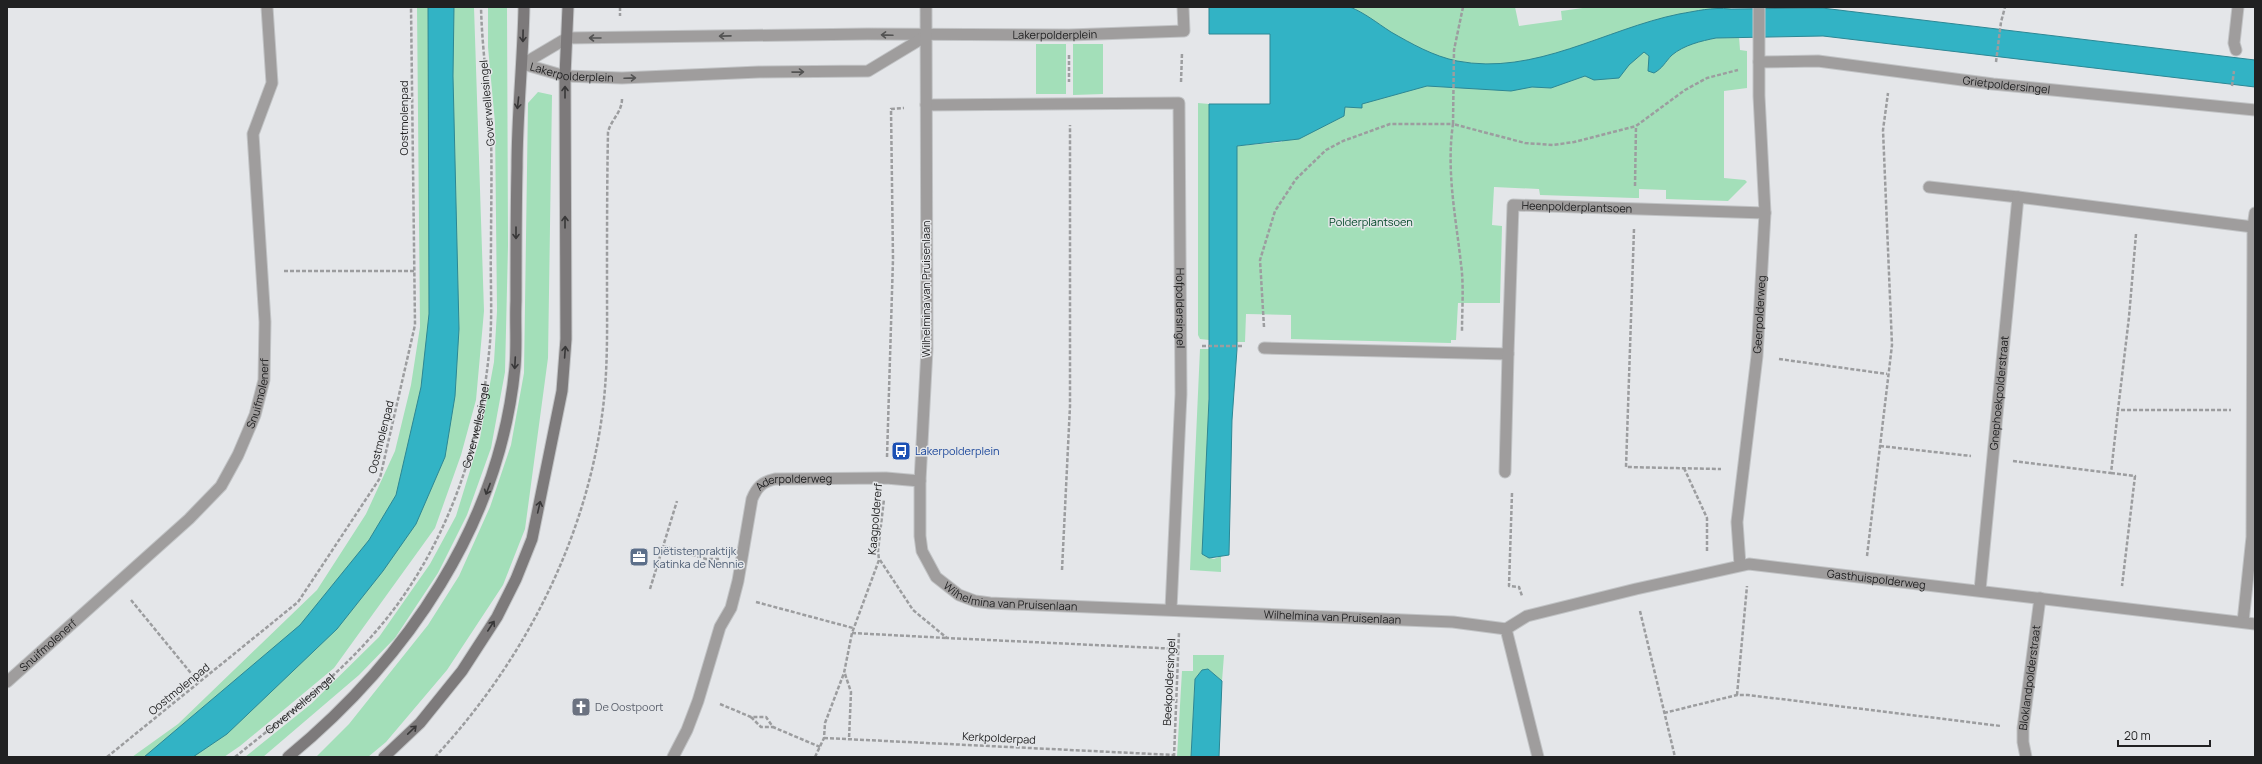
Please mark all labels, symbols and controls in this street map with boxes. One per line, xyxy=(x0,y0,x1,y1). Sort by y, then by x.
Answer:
street label: Lakerpolderplein xyxy=(1012,26,1097,42)
one-way arrow xyxy=(519,29,527,42)
one-way arrow xyxy=(881,31,894,38)
one-way arrow xyxy=(719,32,732,40)
one-way arrow xyxy=(589,34,602,42)
street label: Lakerpolderplein xyxy=(528,58,614,85)
street label: Goverwellesingel xyxy=(475,59,498,147)
one-way arrow xyxy=(791,68,804,75)
street label: Grietpoldersingel xyxy=(1962,72,2051,97)
one-way arrow xyxy=(623,74,636,82)
street label: Oostmolenpad xyxy=(396,81,411,155)
one-way arrow xyxy=(561,86,569,99)
one-way arrow xyxy=(514,96,522,109)
street label: Heenpolderplantsoen xyxy=(1521,197,1632,216)
park label: Polderplantsoen xyxy=(1329,214,1413,229)
one-way arrow xyxy=(561,216,569,229)
street label: Wilhelmina van Pruisenlaan xyxy=(918,220,933,358)
one-way arrow xyxy=(512,226,520,239)
street label: Hofpoldersingel xyxy=(1173,268,1189,348)
street label: Geerpolderweg xyxy=(1749,275,1769,354)
street label: Gnephoekpolderstraat xyxy=(1986,335,2012,451)
one-way arrow xyxy=(561,346,568,359)
one-way arrow xyxy=(511,356,518,369)
street label: Snuifmolenerf xyxy=(242,358,271,431)
street label: Goverwellesingel xyxy=(458,382,492,470)
street label: Oostmolenpad xyxy=(364,399,397,475)
bus stop icon: Lakerpolderplein xyxy=(890,440,912,462)
place label: Lakerpolderplein xyxy=(915,443,1000,458)
street label: Aderpolderweg xyxy=(752,470,832,494)
street label: Kaagpoldererf xyxy=(864,482,885,555)
one-way arrow xyxy=(483,483,491,495)
one-way arrow xyxy=(535,500,543,513)
place label: Diëtistenpraktijk Katinka de Nennie xyxy=(653,543,744,571)
office icon: Diëtistenpraktijk Katinka de Nennie xyxy=(628,546,650,568)
street label: Gasthuispolderweg xyxy=(1826,565,1927,592)
street label: Wilhelmina van Pruisenlaan xyxy=(941,578,1078,614)
street label: Wilhelmina van Pruisenlaan xyxy=(1263,606,1401,627)
street label: Snuifmolenerf xyxy=(16,615,79,674)
one-way arrow xyxy=(486,621,495,632)
street label: Bloklandpolderstraat xyxy=(2015,624,2043,731)
street label: Beekpoldersingel xyxy=(1159,638,1178,726)
street label: Oostmolenpad xyxy=(145,659,213,718)
street label: Goverwellesingel xyxy=(262,670,338,737)
church icon: De Oostpoort xyxy=(570,696,592,718)
place label: De Oostpoort xyxy=(595,699,664,714)
scale bar xyxy=(2118,722,2210,748)
one-way arrow xyxy=(407,725,417,735)
text: 20 m xyxy=(2124,727,2151,744)
street label: Kerkpolderpad xyxy=(962,728,1036,747)

